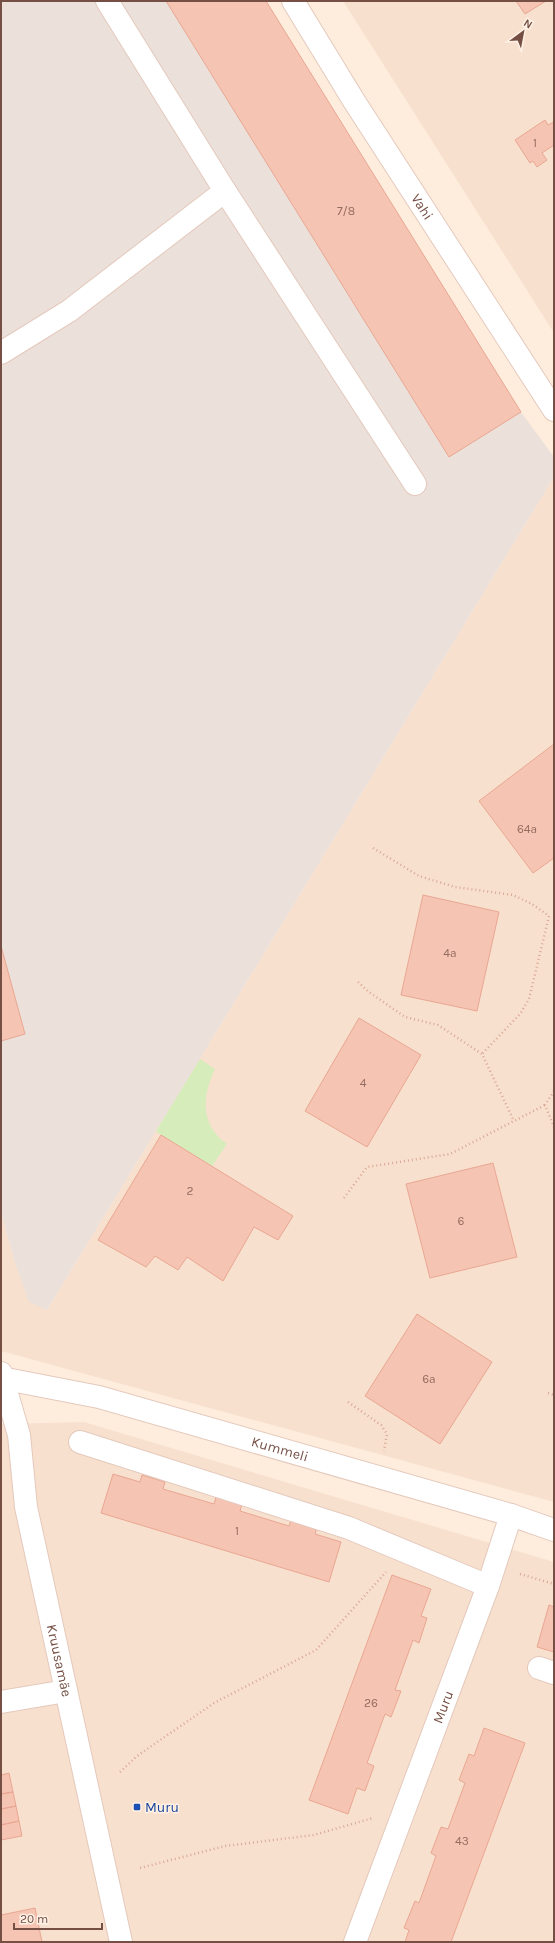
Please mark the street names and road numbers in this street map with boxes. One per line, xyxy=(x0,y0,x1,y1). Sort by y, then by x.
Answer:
street label: Vahi xyxy=(407,191,437,223)
street label: Kummeli xyxy=(249,1433,310,1466)
street label: Kruusamäe xyxy=(43,1623,75,1698)
street label: Muru xyxy=(429,1688,457,1726)

